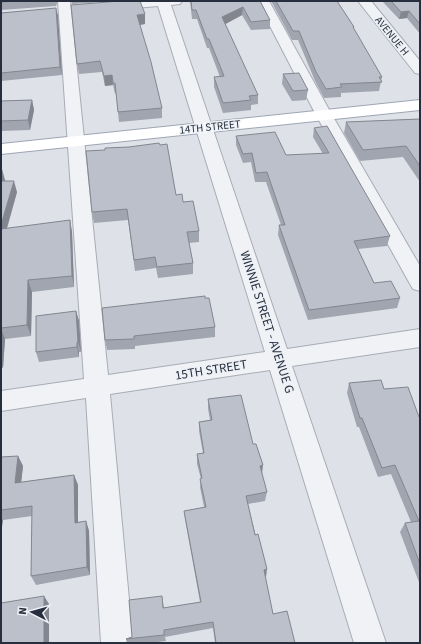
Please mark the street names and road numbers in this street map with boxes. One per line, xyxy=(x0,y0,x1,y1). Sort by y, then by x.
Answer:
street label: AVENUE H xyxy=(371,13,413,59)
street label: 14TH STREET xyxy=(179,116,241,138)
street label: WINNIE STREET - AVENUE G xyxy=(235,248,299,396)
street label: 15TH STREET xyxy=(174,355,248,385)

